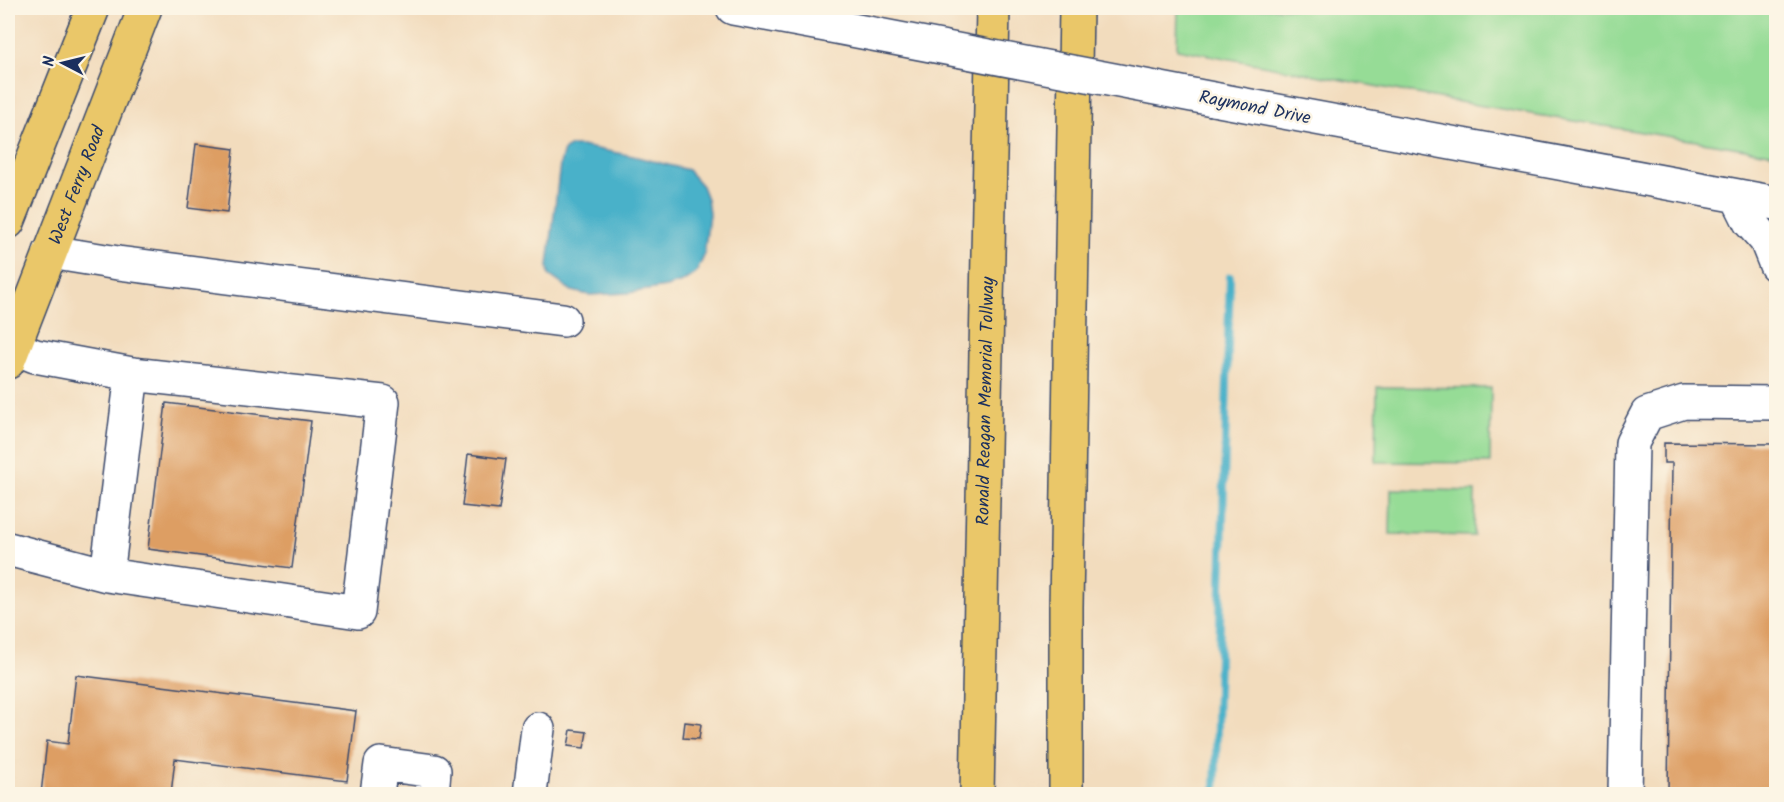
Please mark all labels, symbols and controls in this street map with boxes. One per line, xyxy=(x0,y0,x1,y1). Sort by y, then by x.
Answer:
north arrow xyxy=(33,33,93,93)
text: N xyxy=(37,55,63,68)
street label: Raymond Drive xyxy=(1196,83,1313,134)
street label: West Ferry Road xyxy=(42,121,114,249)
street label: Ronald Reagan Memorial Tollway xyxy=(969,276,1004,526)

